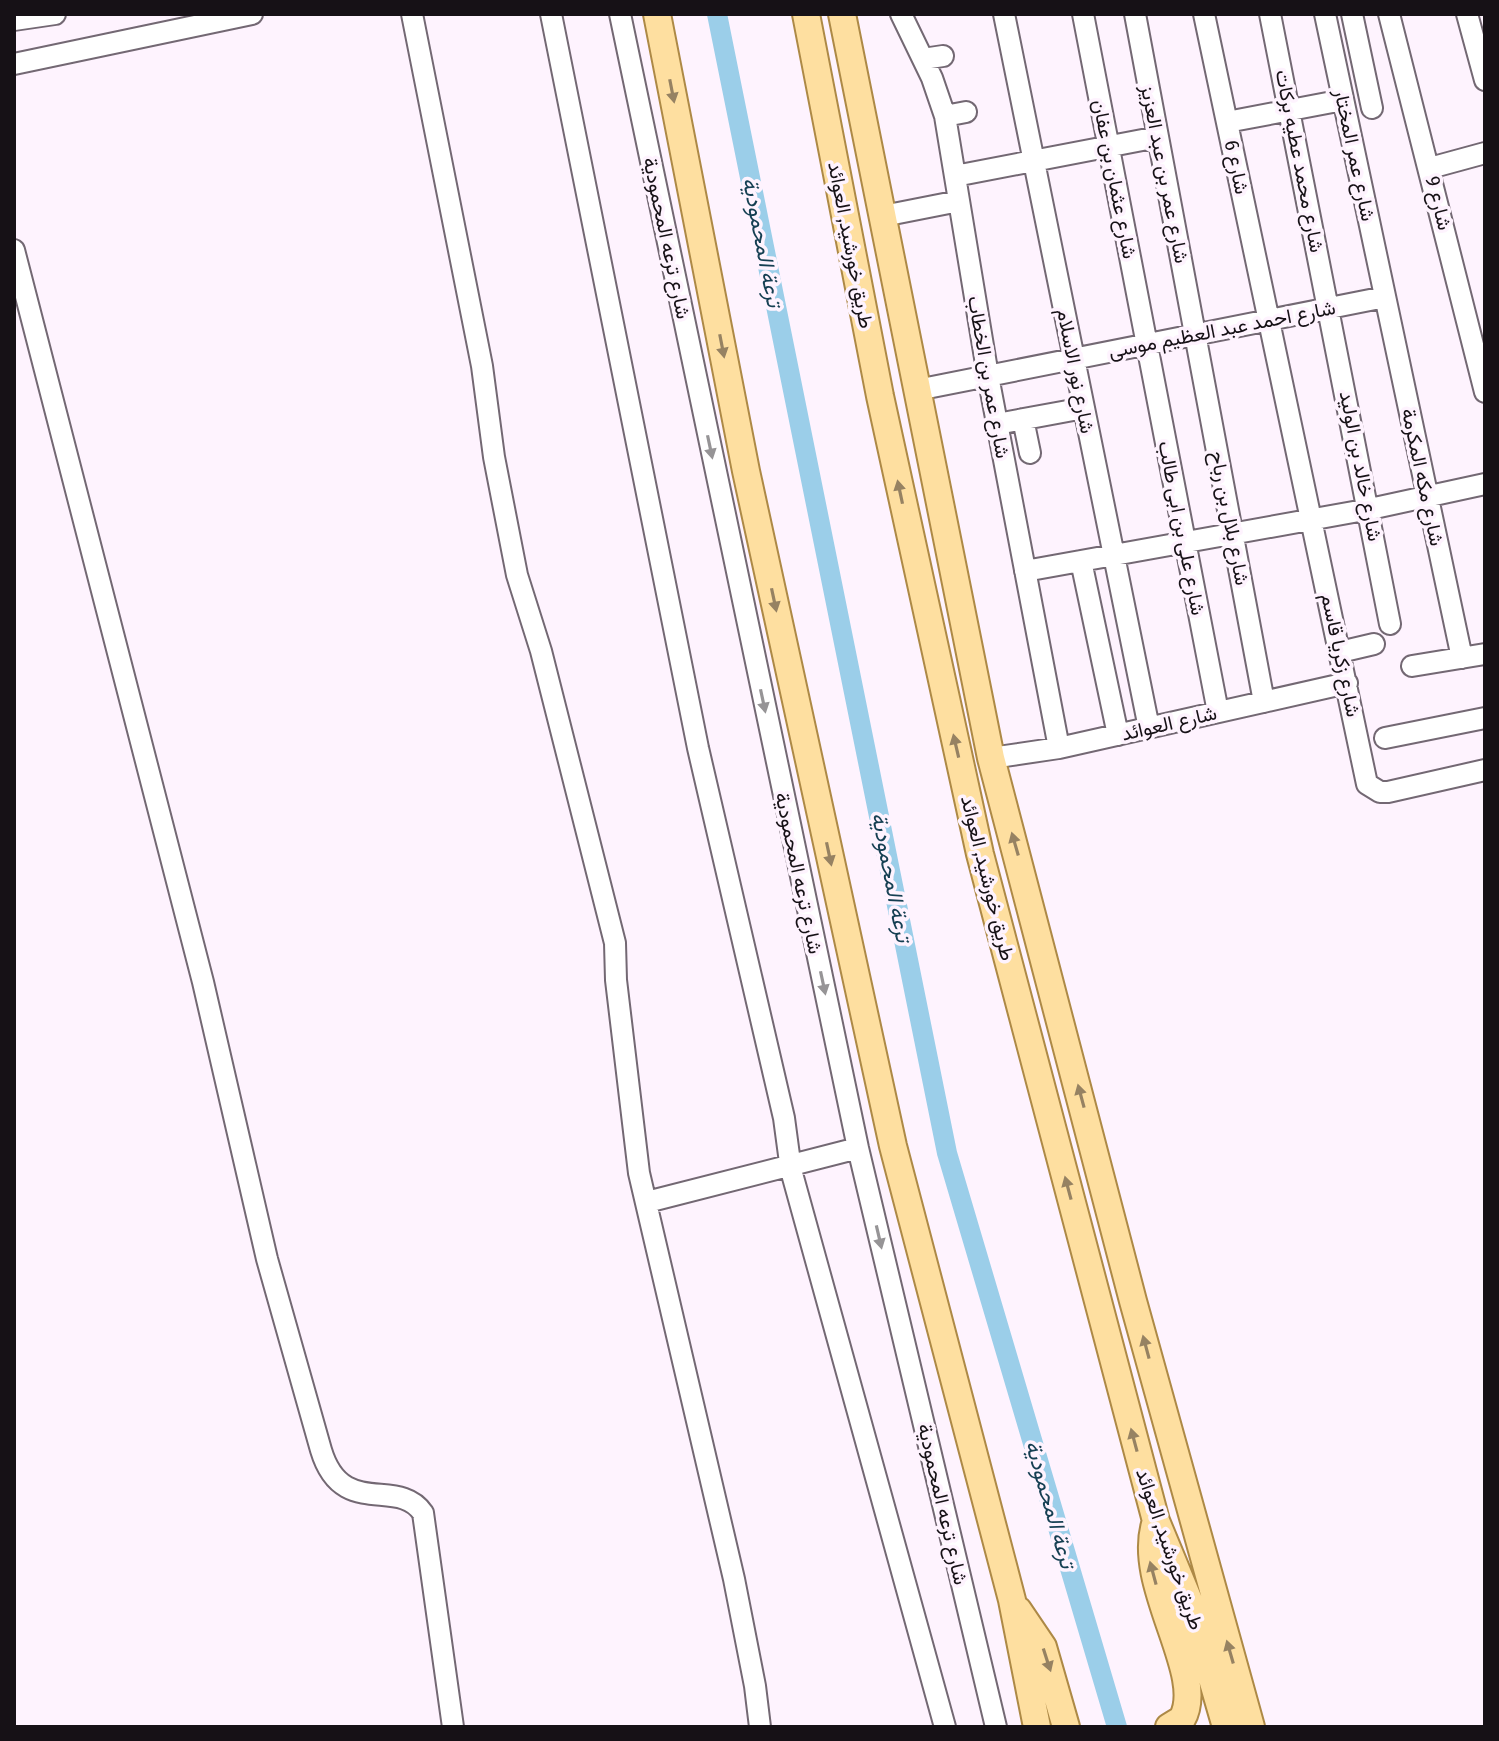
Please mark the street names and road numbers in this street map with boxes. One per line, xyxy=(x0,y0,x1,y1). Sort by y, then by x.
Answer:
street label: شارع محمد عطيه بركات xyxy=(1269,68,1329,255)
street label: شارع عمر بن عبد العزيز xyxy=(1134,82,1194,266)
street label: شارع عمر المختار xyxy=(1327,86,1381,224)
street label: شارع عثمان بن عفان xyxy=(1086,97,1142,261)
street label: شارع 6 xyxy=(1218,138,1254,197)
street label: شارع ترعه المحمودية xyxy=(636,155,696,321)
street label: طريق خورشيد, العوائد xyxy=(822,160,879,331)
street label: شارع 9 xyxy=(1419,174,1457,233)
street label: شارع عمر بن الخطاب xyxy=(961,294,1015,460)
street label: شارع احمد عبد العظيم موسى xyxy=(1106,295,1338,365)
street label: شارع نور الاسلام xyxy=(1050,306,1100,436)
street label: شارع خالد بن الوليد xyxy=(1333,389,1387,544)
street label: شارع مكه المكرمة xyxy=(1395,406,1449,548)
street label: شارع على بن ابى طالب xyxy=(1151,439,1211,618)
street label: شارع بلال بن رباح xyxy=(1203,449,1255,588)
street label: شارع زكريا قاسم xyxy=(1314,591,1366,719)
street label: شارع العوائد xyxy=(1119,700,1219,748)
street label: شارع ترعه المحمودية xyxy=(768,790,828,956)
street label: طريق خورشيد, العوائد xyxy=(955,793,1020,963)
street label: شارع ترعه المحمودية xyxy=(911,1421,973,1587)
street label: طريق خورشيد, العوائد xyxy=(1130,1465,1209,1633)

